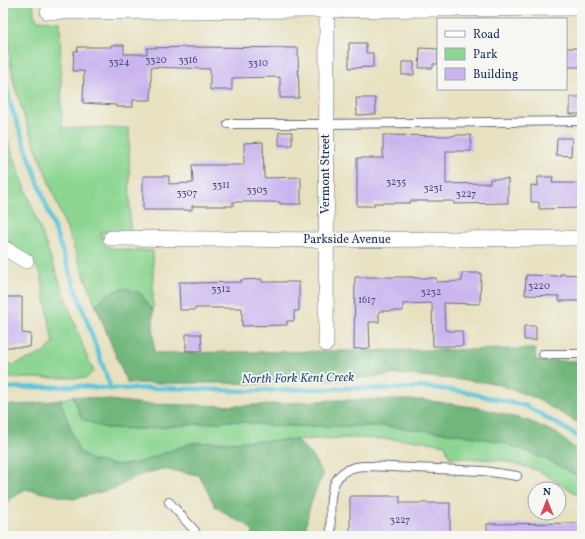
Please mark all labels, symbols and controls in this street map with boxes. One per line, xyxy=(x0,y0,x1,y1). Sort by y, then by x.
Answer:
legend xyxy=(437,18,567,90)
text: Road xyxy=(473,27,500,43)
text: Park xyxy=(473,47,498,63)
house number: 3320 xyxy=(145,53,167,67)
house number: 3316 xyxy=(178,53,198,67)
house number: 3324 xyxy=(108,55,130,69)
house number: 3310 xyxy=(248,56,268,70)
text: Building xyxy=(473,67,518,83)
street label: Vermont Street xyxy=(318,134,334,214)
house number: 3235 xyxy=(386,175,406,189)
house number: 3311 xyxy=(212,178,230,192)
house number: 3231 xyxy=(423,181,443,195)
house number: 3303 xyxy=(247,183,267,197)
house number: 3307 xyxy=(177,186,198,200)
house number: 3227 xyxy=(456,187,476,201)
street label: Parkside Avenue xyxy=(303,232,391,248)
house number: 3220 xyxy=(528,279,550,293)
house number: 3312 xyxy=(211,282,231,296)
house number: 3232 xyxy=(421,285,441,299)
house number: 1617 xyxy=(358,293,376,307)
water label: North Fork Kent Creek xyxy=(242,369,354,389)
north arrow xyxy=(527,481,567,521)
text: N xyxy=(543,485,551,500)
house number: 3227 xyxy=(390,513,410,527)

